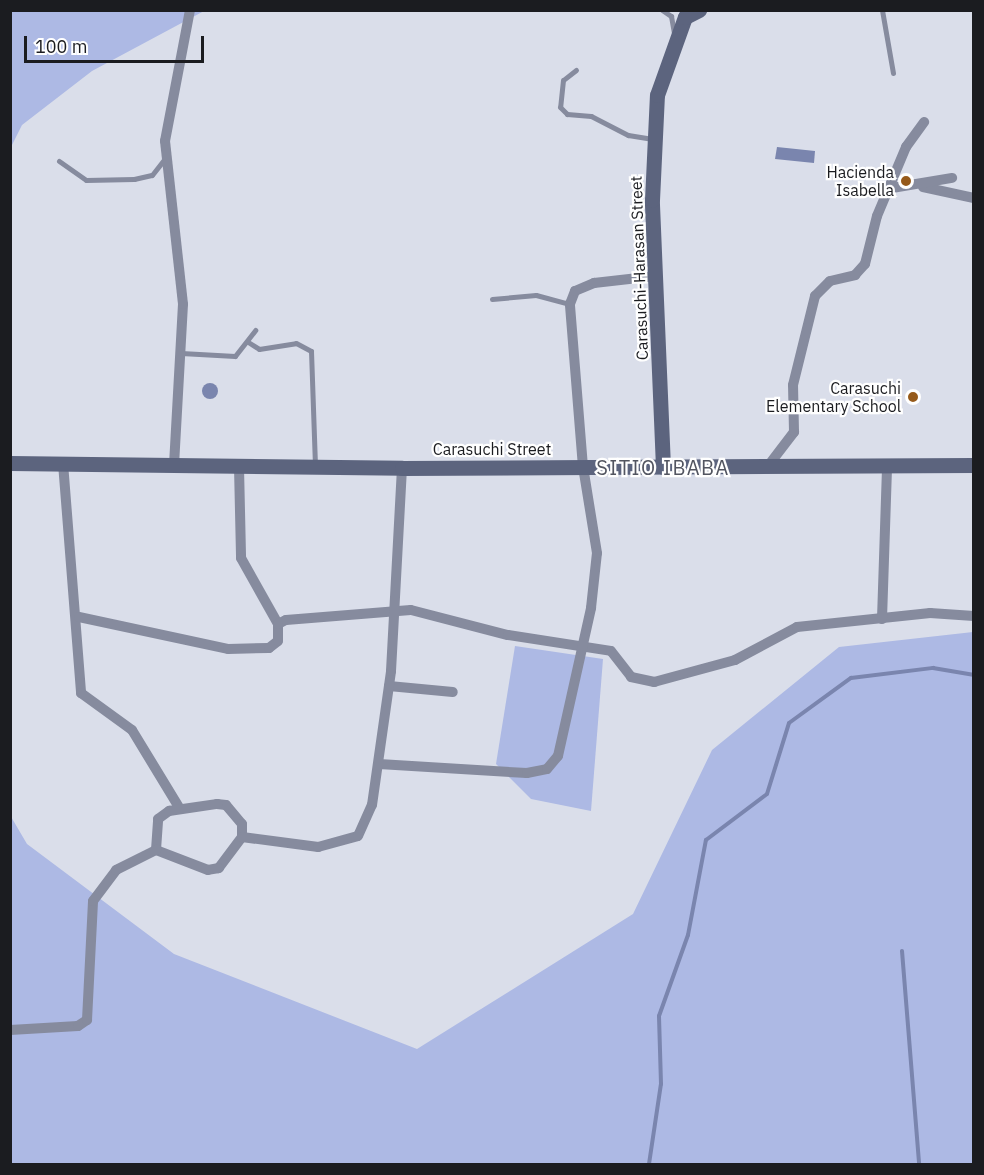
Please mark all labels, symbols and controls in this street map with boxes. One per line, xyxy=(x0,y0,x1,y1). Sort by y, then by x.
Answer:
scale bar xyxy=(27,24,207,62)
text: 100 m xyxy=(35,35,87,58)
place label: Hacienda Isabella xyxy=(826,162,894,200)
marker: Hacienda Isabella xyxy=(899,174,913,188)
street label: Carasuchi-Harasan Street xyxy=(626,175,652,361)
place label: Carasuchi Elementary School xyxy=(766,378,901,416)
marker: Carasuchi Elementary School xyxy=(906,390,920,404)
street label: Carasuchi Street xyxy=(433,439,551,459)
district label: SITIO IBABA xyxy=(596,455,730,479)

